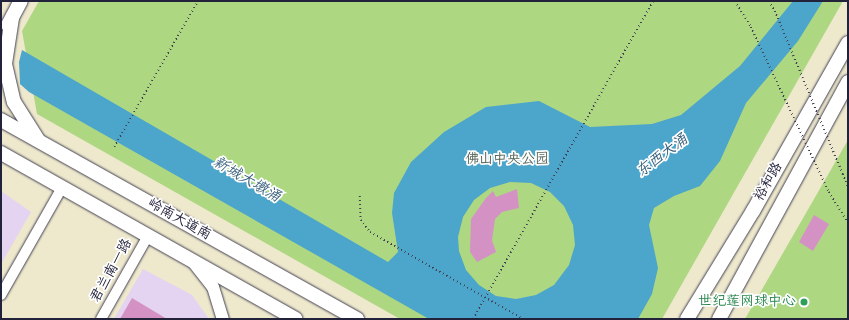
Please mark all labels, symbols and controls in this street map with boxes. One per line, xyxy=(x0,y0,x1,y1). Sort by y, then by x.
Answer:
water label: 东西大涌 xyxy=(634,132,692,182)
park label: 佛山中央公园 xyxy=(465,152,549,168)
water label: 新城大墩涌 xyxy=(209,154,283,208)
street label: 裕和路 xyxy=(751,160,787,204)
street label: 岭南大道南 xyxy=(144,196,214,244)
street label: 君兰南一路 xyxy=(88,236,136,306)
place label: 世纪莲网球中心 xyxy=(698,294,796,310)
marker: 世纪莲网球中心 xyxy=(799,297,809,307)

